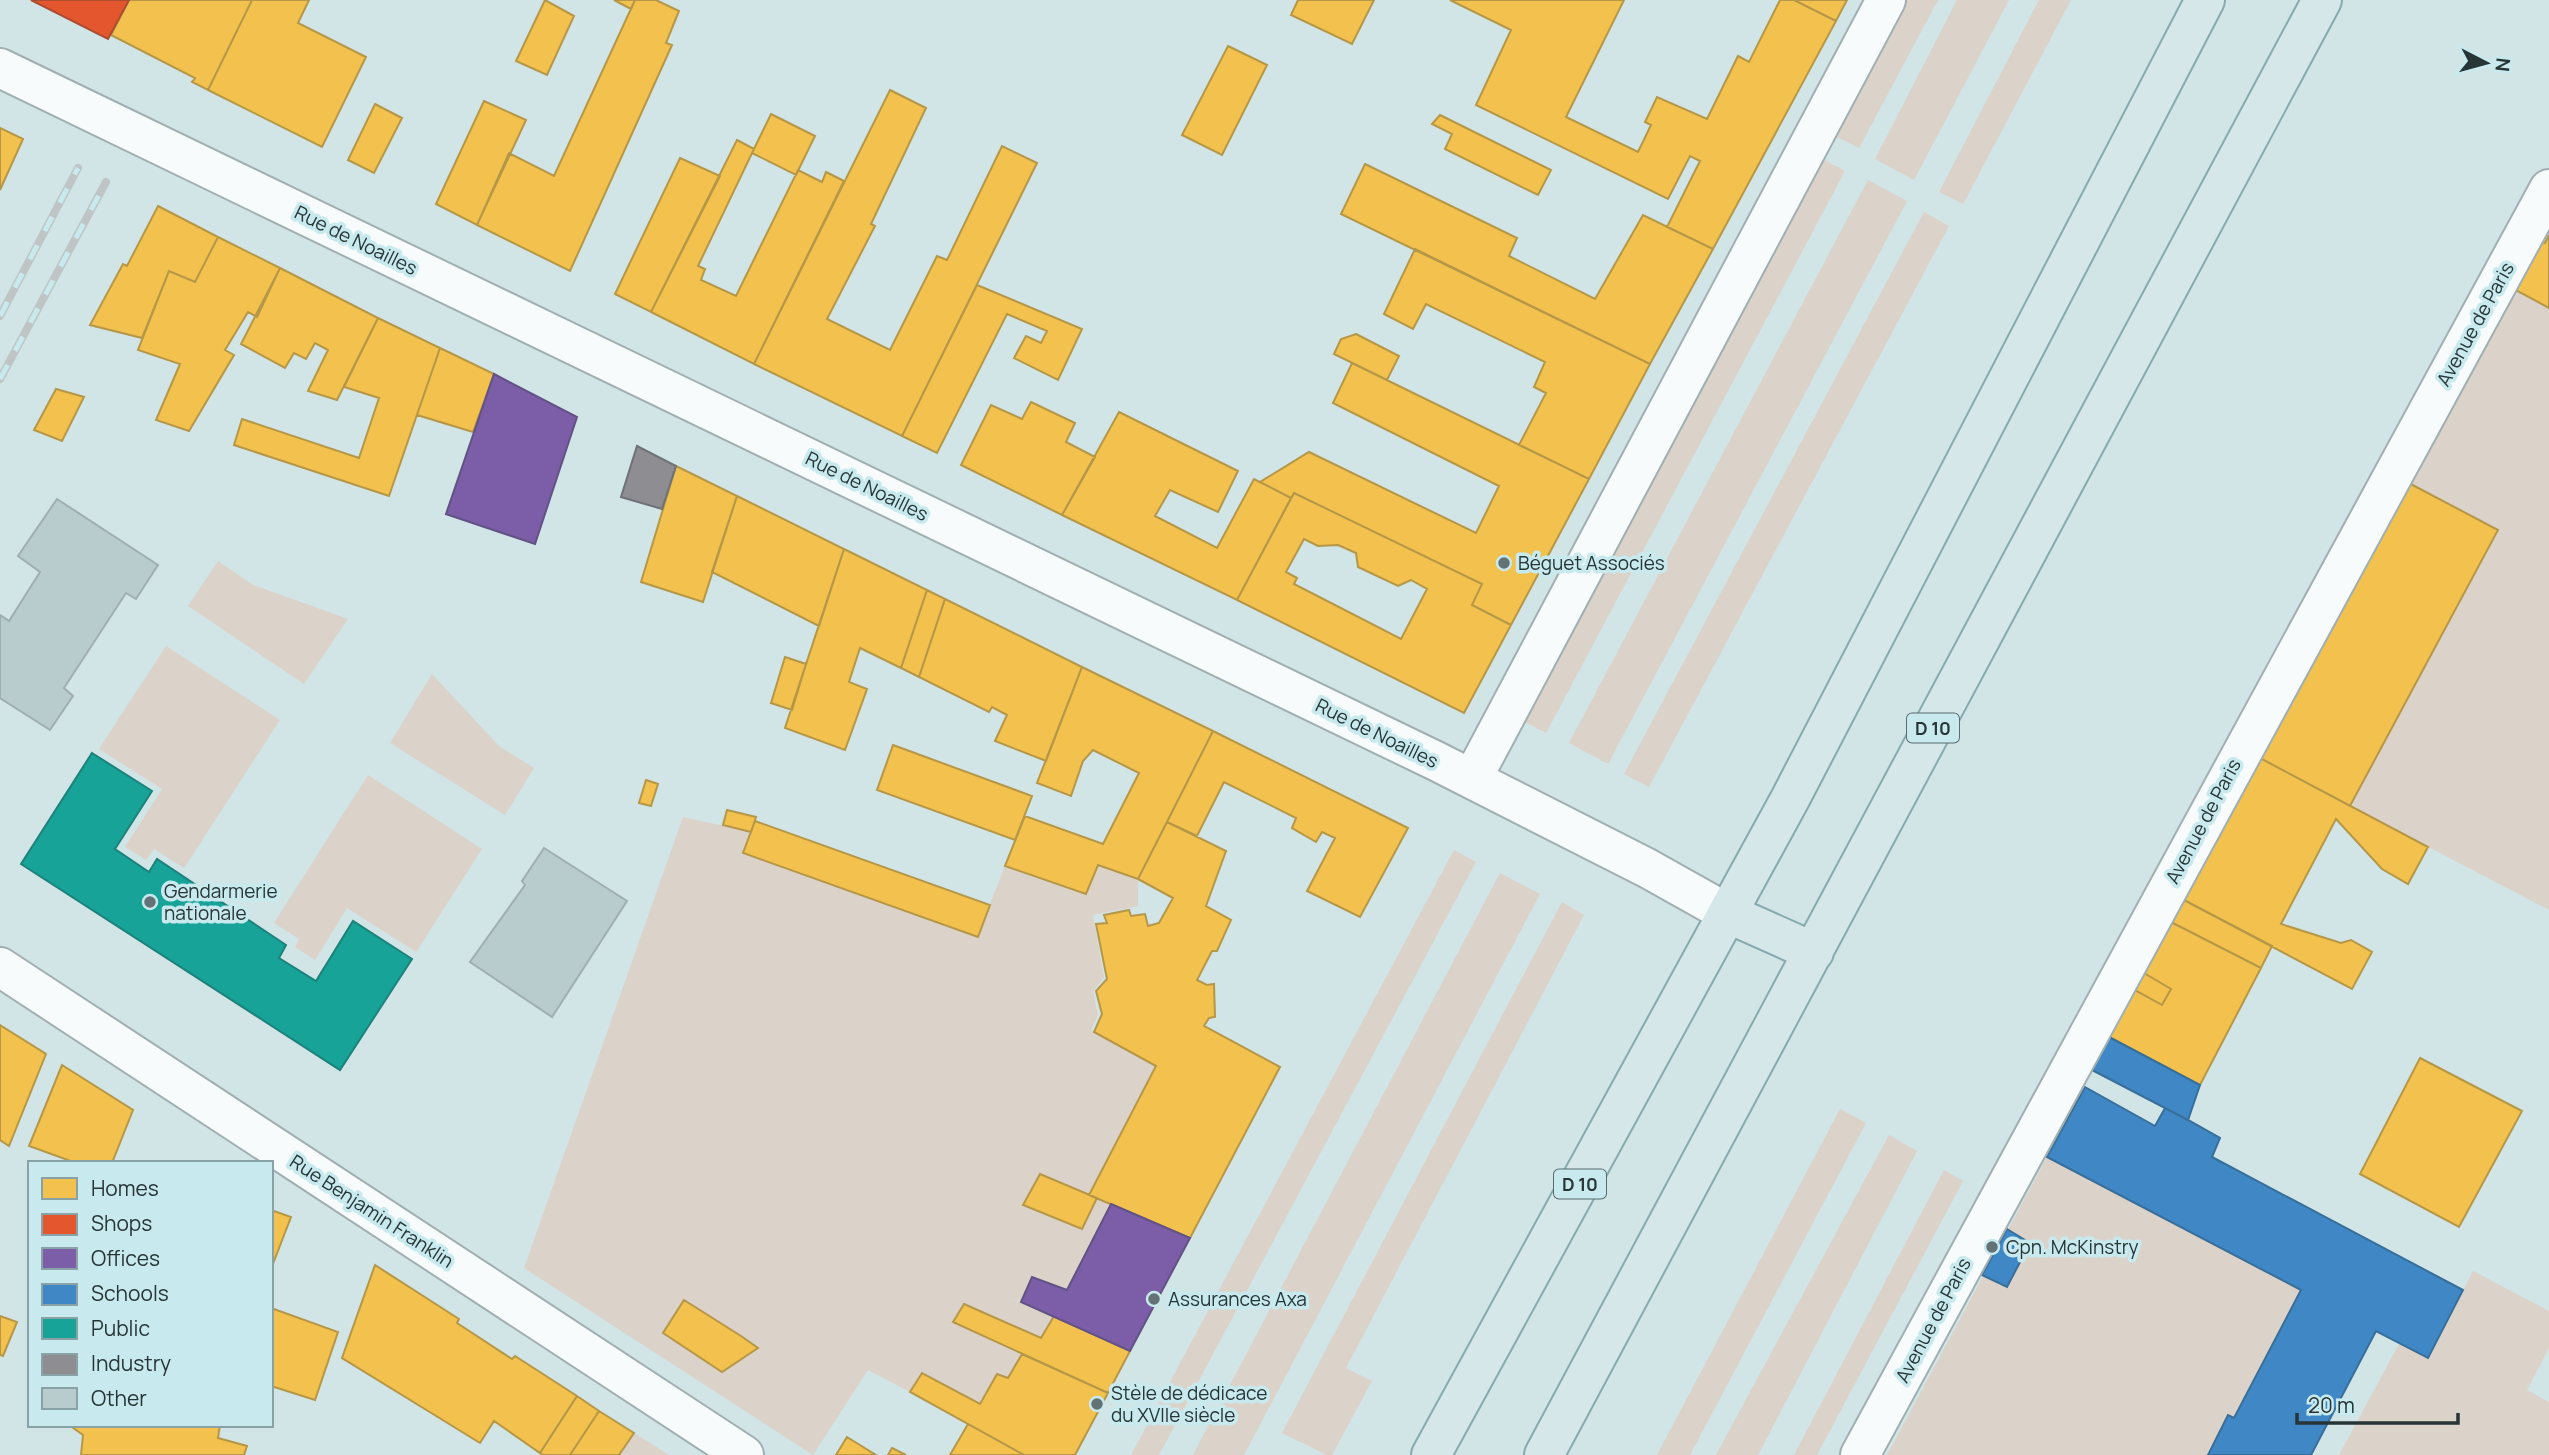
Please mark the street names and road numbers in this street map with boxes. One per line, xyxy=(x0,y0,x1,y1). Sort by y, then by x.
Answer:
street label: Rue de Noailles xyxy=(290,199,422,281)
street label: Avenue de Paris xyxy=(2430,257,2520,391)
street label: Rue de Noailles xyxy=(801,445,933,527)
street label: Rue de Noailles xyxy=(1311,692,1443,774)
road number: D 10 xyxy=(1907,714,1959,742)
street label: Avenue de Paris xyxy=(2159,754,2247,888)
street label: Rue Benjamin Franklin xyxy=(285,1148,459,1274)
road number: D 10 xyxy=(1554,1170,1606,1198)
street label: Avenue de Paris xyxy=(1889,1253,1977,1387)

